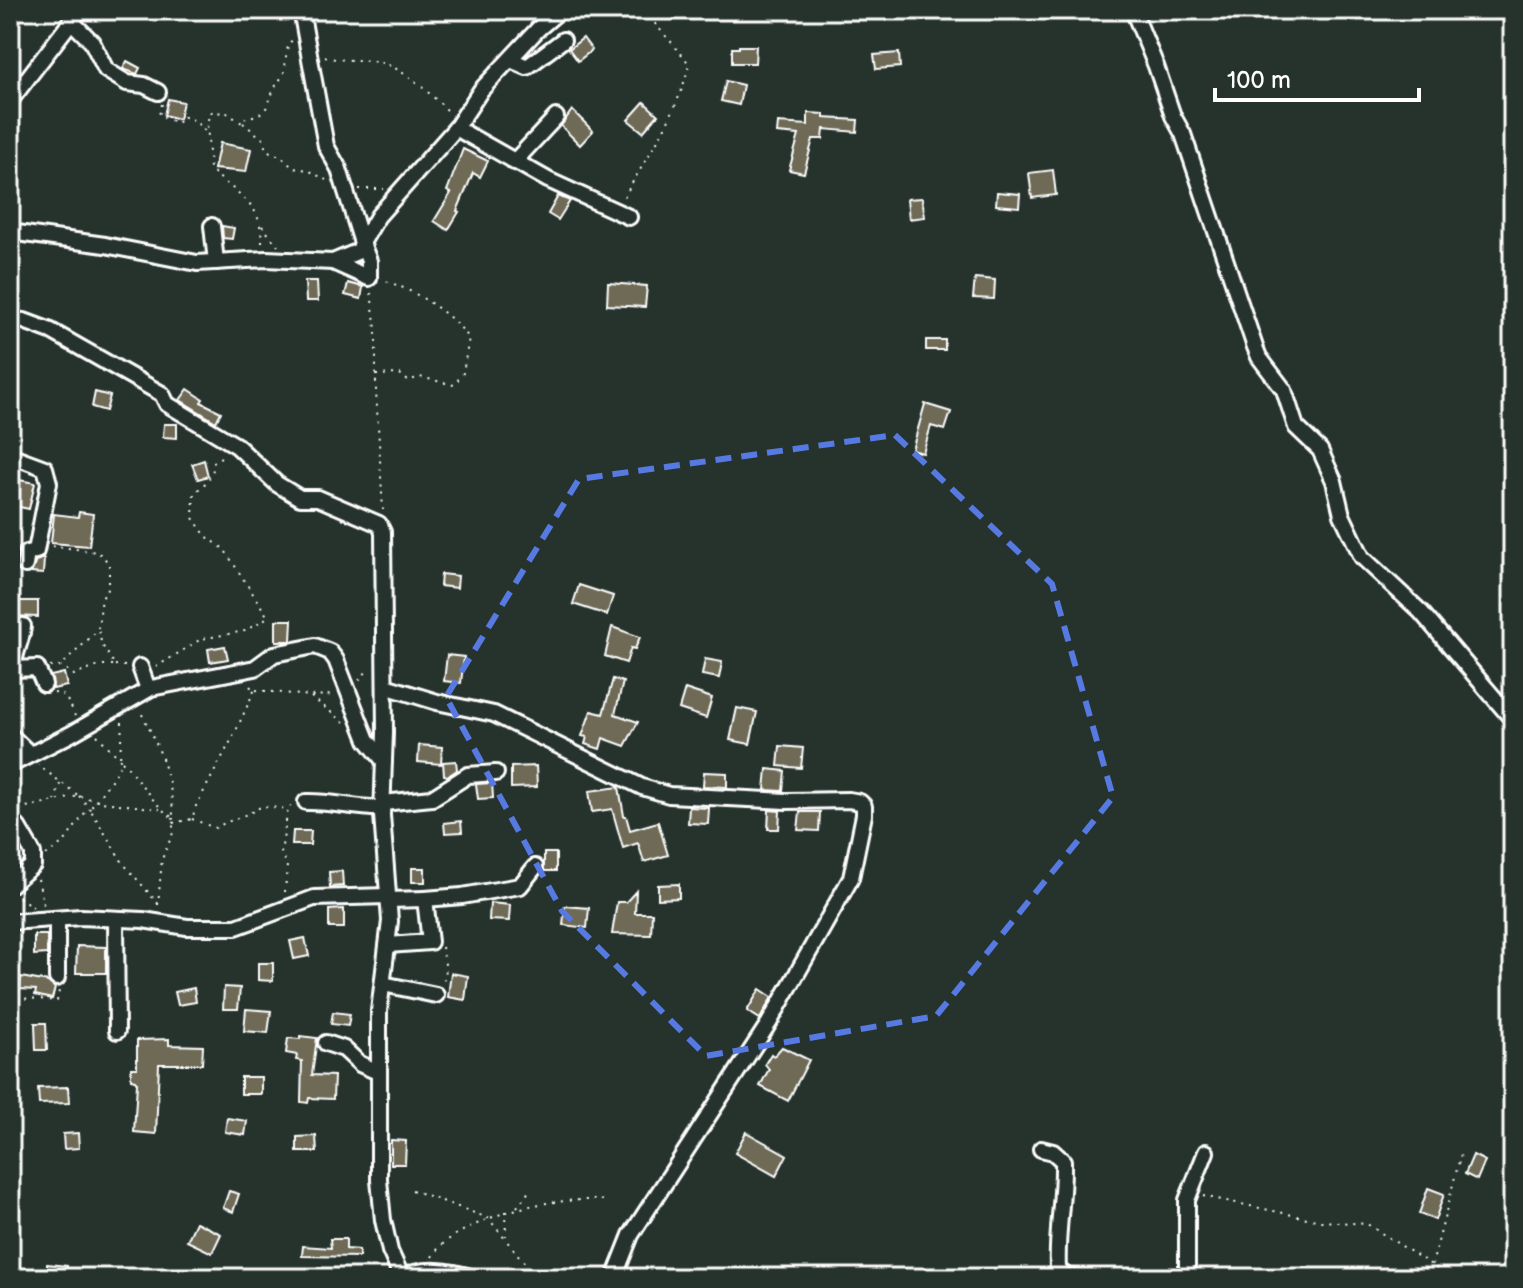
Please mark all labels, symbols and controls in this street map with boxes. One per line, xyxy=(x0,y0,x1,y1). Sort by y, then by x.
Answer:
scale bar xyxy=(1215,52,1419,102)
text: 100 m xyxy=(1227,66,1291,95)

